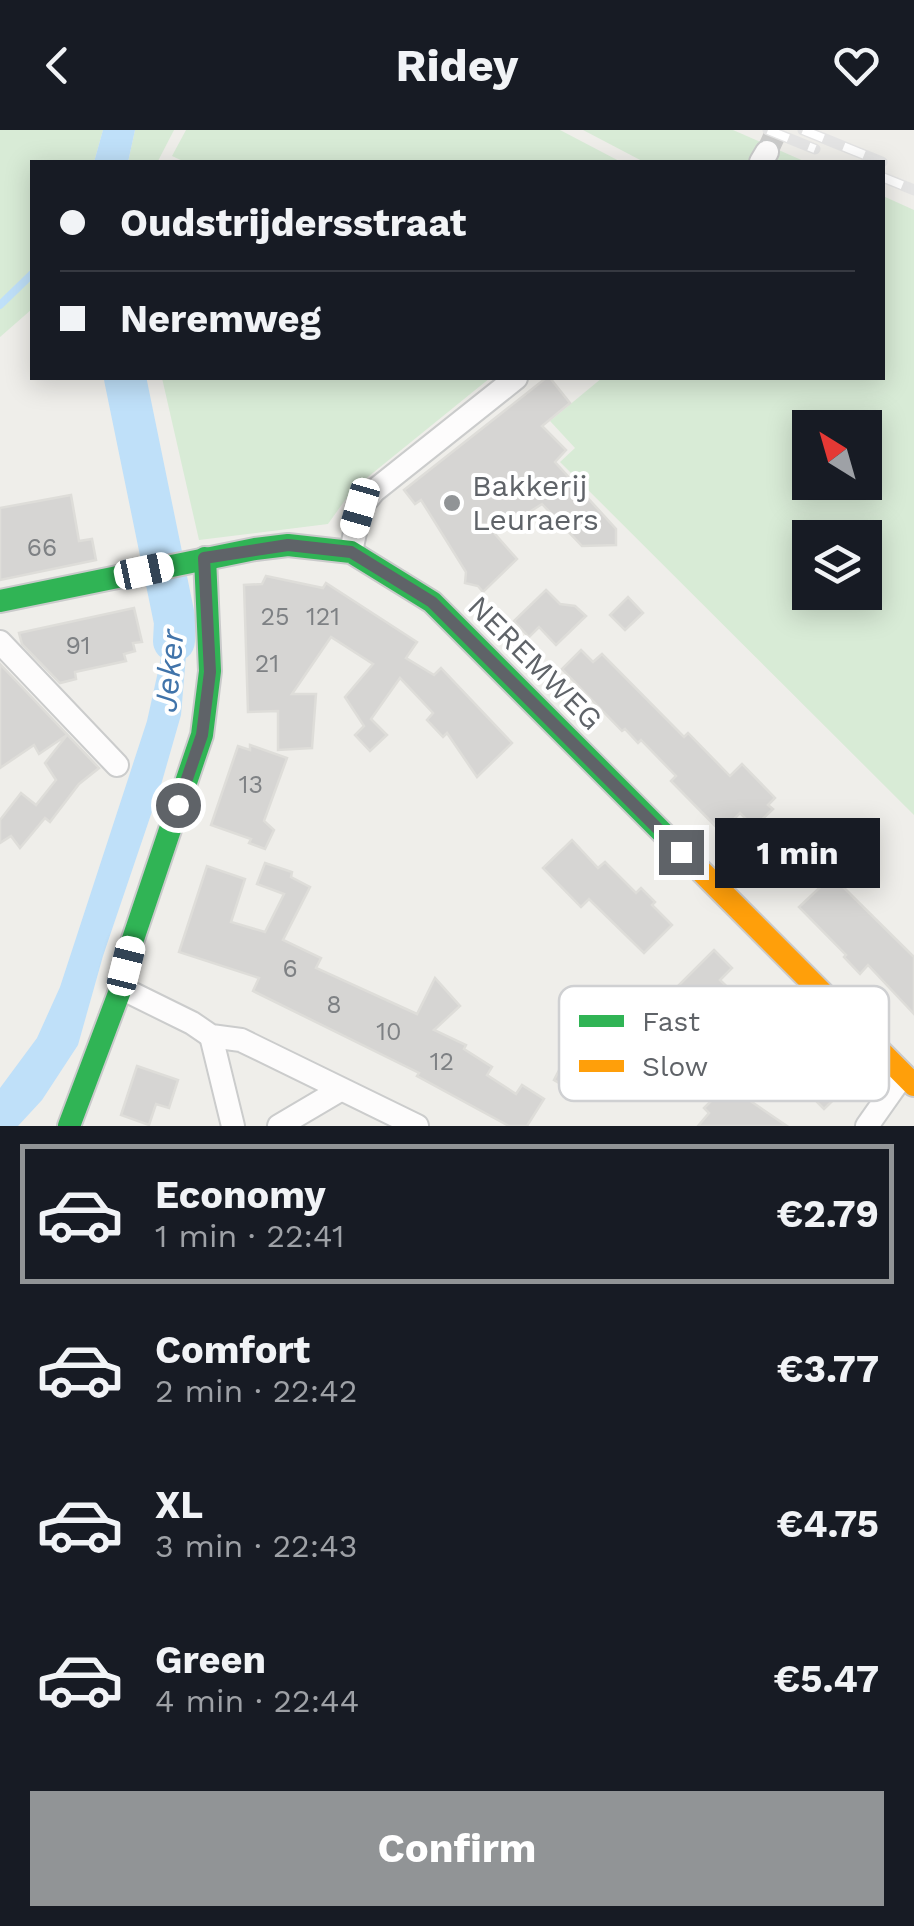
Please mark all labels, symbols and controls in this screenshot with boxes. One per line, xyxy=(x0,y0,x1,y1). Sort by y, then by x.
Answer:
icon: back xyxy=(30,38,85,93)
icon: heart xyxy=(829,38,884,93)
text: Ridey xyxy=(396,39,518,92)
text: Oudstrijdersstraat xyxy=(120,201,466,245)
text: Neremweg xyxy=(120,297,321,341)
north arrow xyxy=(792,410,882,500)
map controls xyxy=(792,410,882,610)
place label: Bakkerij Leuraers xyxy=(472,468,599,537)
car xyxy=(337,475,383,541)
marker: Bakkerij Leuraers xyxy=(441,492,463,514)
button: layers xyxy=(792,520,882,610)
house number: 66 xyxy=(27,533,57,562)
car xyxy=(112,550,176,592)
street label: NEREMWEG xyxy=(461,588,610,737)
house number: 25 xyxy=(260,602,290,631)
house number: 121 xyxy=(306,602,340,631)
water label: Jeker xyxy=(146,626,192,714)
house number: 91 xyxy=(65,631,91,660)
house number: 21 xyxy=(255,649,279,678)
house number: 13 xyxy=(239,770,263,799)
route start xyxy=(156,783,201,828)
callout: 1 min xyxy=(716,817,881,887)
route end xyxy=(659,830,704,875)
text: 1 min xyxy=(756,834,839,872)
car xyxy=(104,933,148,999)
house number: 6 xyxy=(282,954,298,983)
legend xyxy=(559,986,889,1101)
house number: 8 xyxy=(326,990,342,1019)
text: Fast xyxy=(642,1005,700,1038)
house number: 10 xyxy=(376,1017,402,1046)
house number: 12 xyxy=(430,1047,454,1076)
text: Slow xyxy=(642,1050,708,1083)
icon: car xyxy=(35,1169,125,1259)
text: Economy xyxy=(155,1173,326,1217)
text: €2.79 xyxy=(776,1192,879,1236)
text: 1 min · 22:41 xyxy=(155,1217,345,1255)
icon: car xyxy=(35,1324,125,1414)
text: Comfort xyxy=(155,1328,310,1372)
text: €3.77 xyxy=(777,1347,879,1391)
text: 2 min · 22:42 xyxy=(155,1372,357,1410)
icon: car xyxy=(35,1479,125,1569)
text: XL xyxy=(155,1483,203,1527)
text: €4.75 xyxy=(776,1502,879,1546)
text: 3 min · 22:43 xyxy=(155,1527,357,1565)
icon: car xyxy=(35,1634,125,1724)
text: Green xyxy=(155,1638,266,1682)
text: €5.47 xyxy=(774,1657,879,1701)
text: 4 min · 22:44 xyxy=(155,1682,359,1720)
button: Confirm xyxy=(30,1791,884,1906)

